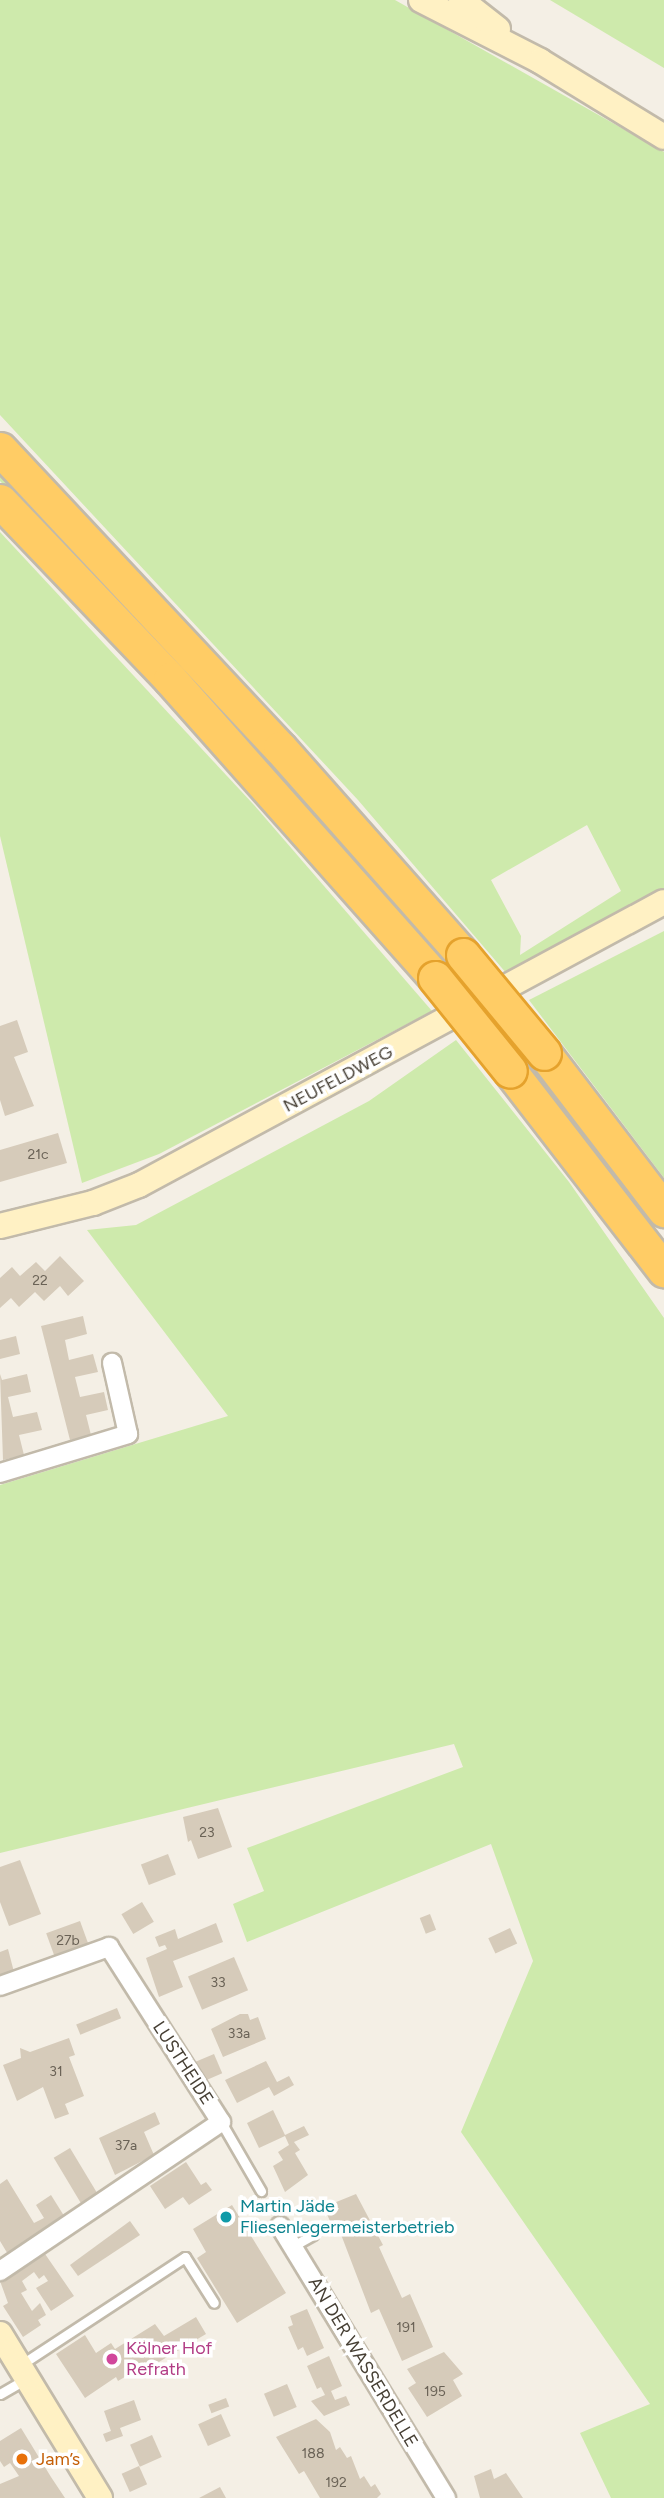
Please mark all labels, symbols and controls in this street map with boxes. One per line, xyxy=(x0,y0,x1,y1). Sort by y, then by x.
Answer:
street label: NEUFELDWEG xyxy=(280,1041,396,1117)
house number: 21c xyxy=(27,1147,49,1163)
house number: 22 xyxy=(32,1273,48,1289)
house number: 23 xyxy=(199,1825,215,1841)
house number: 27b xyxy=(56,1933,80,1949)
house number: 33 xyxy=(210,1975,226,1991)
street label: LUSTHEIDE xyxy=(148,2017,218,2109)
house number: 33a xyxy=(228,2026,250,2042)
house number: 31 xyxy=(49,2064,63,2080)
house number: 37a xyxy=(115,2138,137,2154)
place label: Martin Jäde Fliesenlegermeisterbetrieb xyxy=(240,2196,454,2238)
marker: Martin Jäde Fliesenlegermeisterbetrieb xyxy=(218,2209,234,2225)
street label: AN DER WASSERDELLE xyxy=(304,2273,422,2451)
house number: 191 xyxy=(396,2320,416,2336)
place label: Kölner Hof Refrath xyxy=(126,2338,212,2380)
marker: Kölner Hof Refrath xyxy=(104,2351,120,2367)
house number: 195 xyxy=(424,2384,446,2400)
house number: 188 xyxy=(302,2446,324,2462)
place label: Jam’s xyxy=(36,2448,80,2470)
marker: Jam’s xyxy=(14,2451,30,2467)
house number: 192 xyxy=(325,2475,347,2491)

